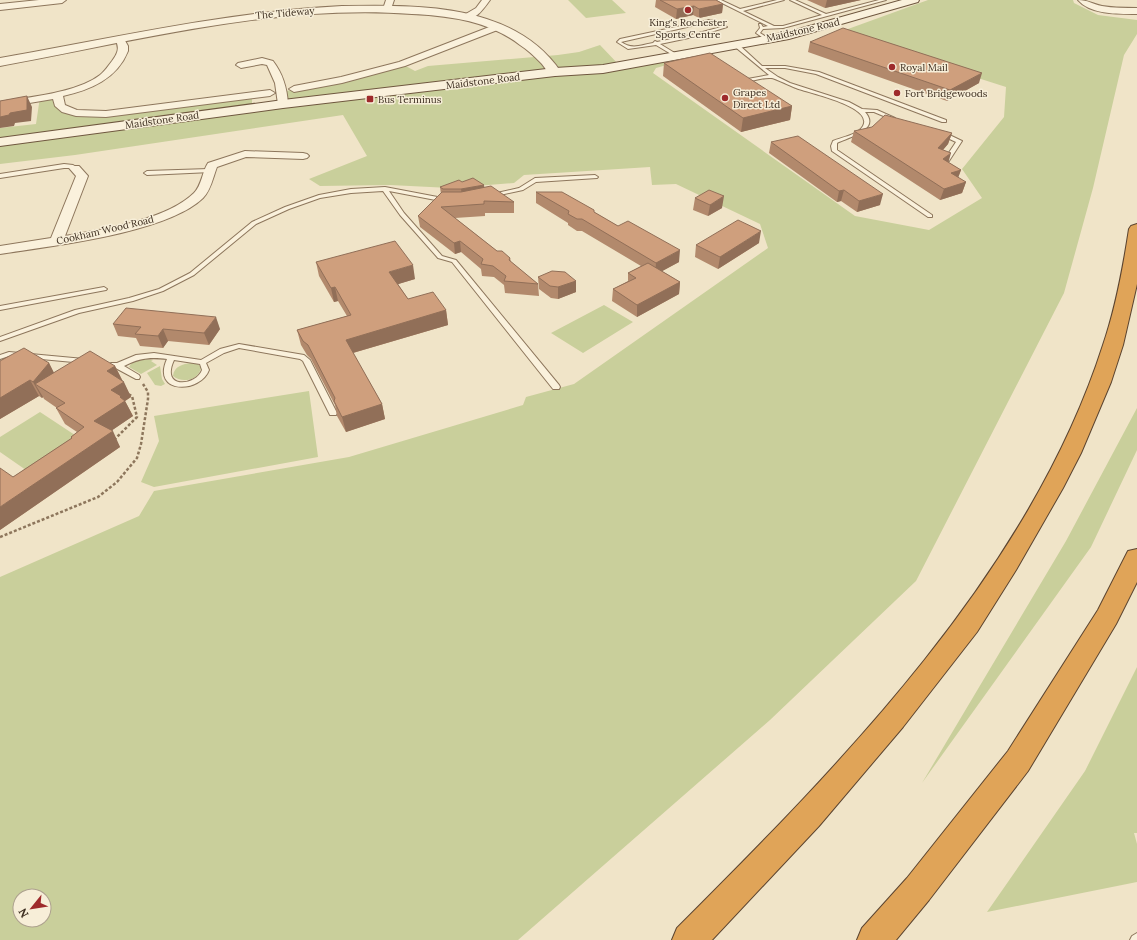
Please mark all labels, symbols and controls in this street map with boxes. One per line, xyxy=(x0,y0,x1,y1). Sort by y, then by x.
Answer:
street label: The Tideway xyxy=(255,4,316,22)
marker: King's Rochester Sports Centre xyxy=(683,5,693,15)
street label: Maidstone Road xyxy=(765,15,841,45)
place label: King's Rochester Sports Centre xyxy=(649,16,727,41)
place label: Royal Mail xyxy=(900,61,948,74)
marker: Royal Mail xyxy=(887,62,897,72)
street label: Maidstone Road xyxy=(445,70,521,92)
place label: Grapes Direct Ltd xyxy=(733,86,780,111)
place label: Fort Bridgewoods xyxy=(905,87,988,100)
marker: Fort Bridgewoods xyxy=(892,88,902,98)
place label: Bus Terminus xyxy=(378,93,442,106)
marker: Grapes Direct Ltd xyxy=(720,93,730,103)
marker: Bus Terminus xyxy=(365,94,375,104)
street label: Maidstone Road xyxy=(124,108,200,132)
street label: Cookham Wood Road xyxy=(55,212,155,248)
north arrow xyxy=(12,888,52,928)
text: N xyxy=(15,905,32,920)

